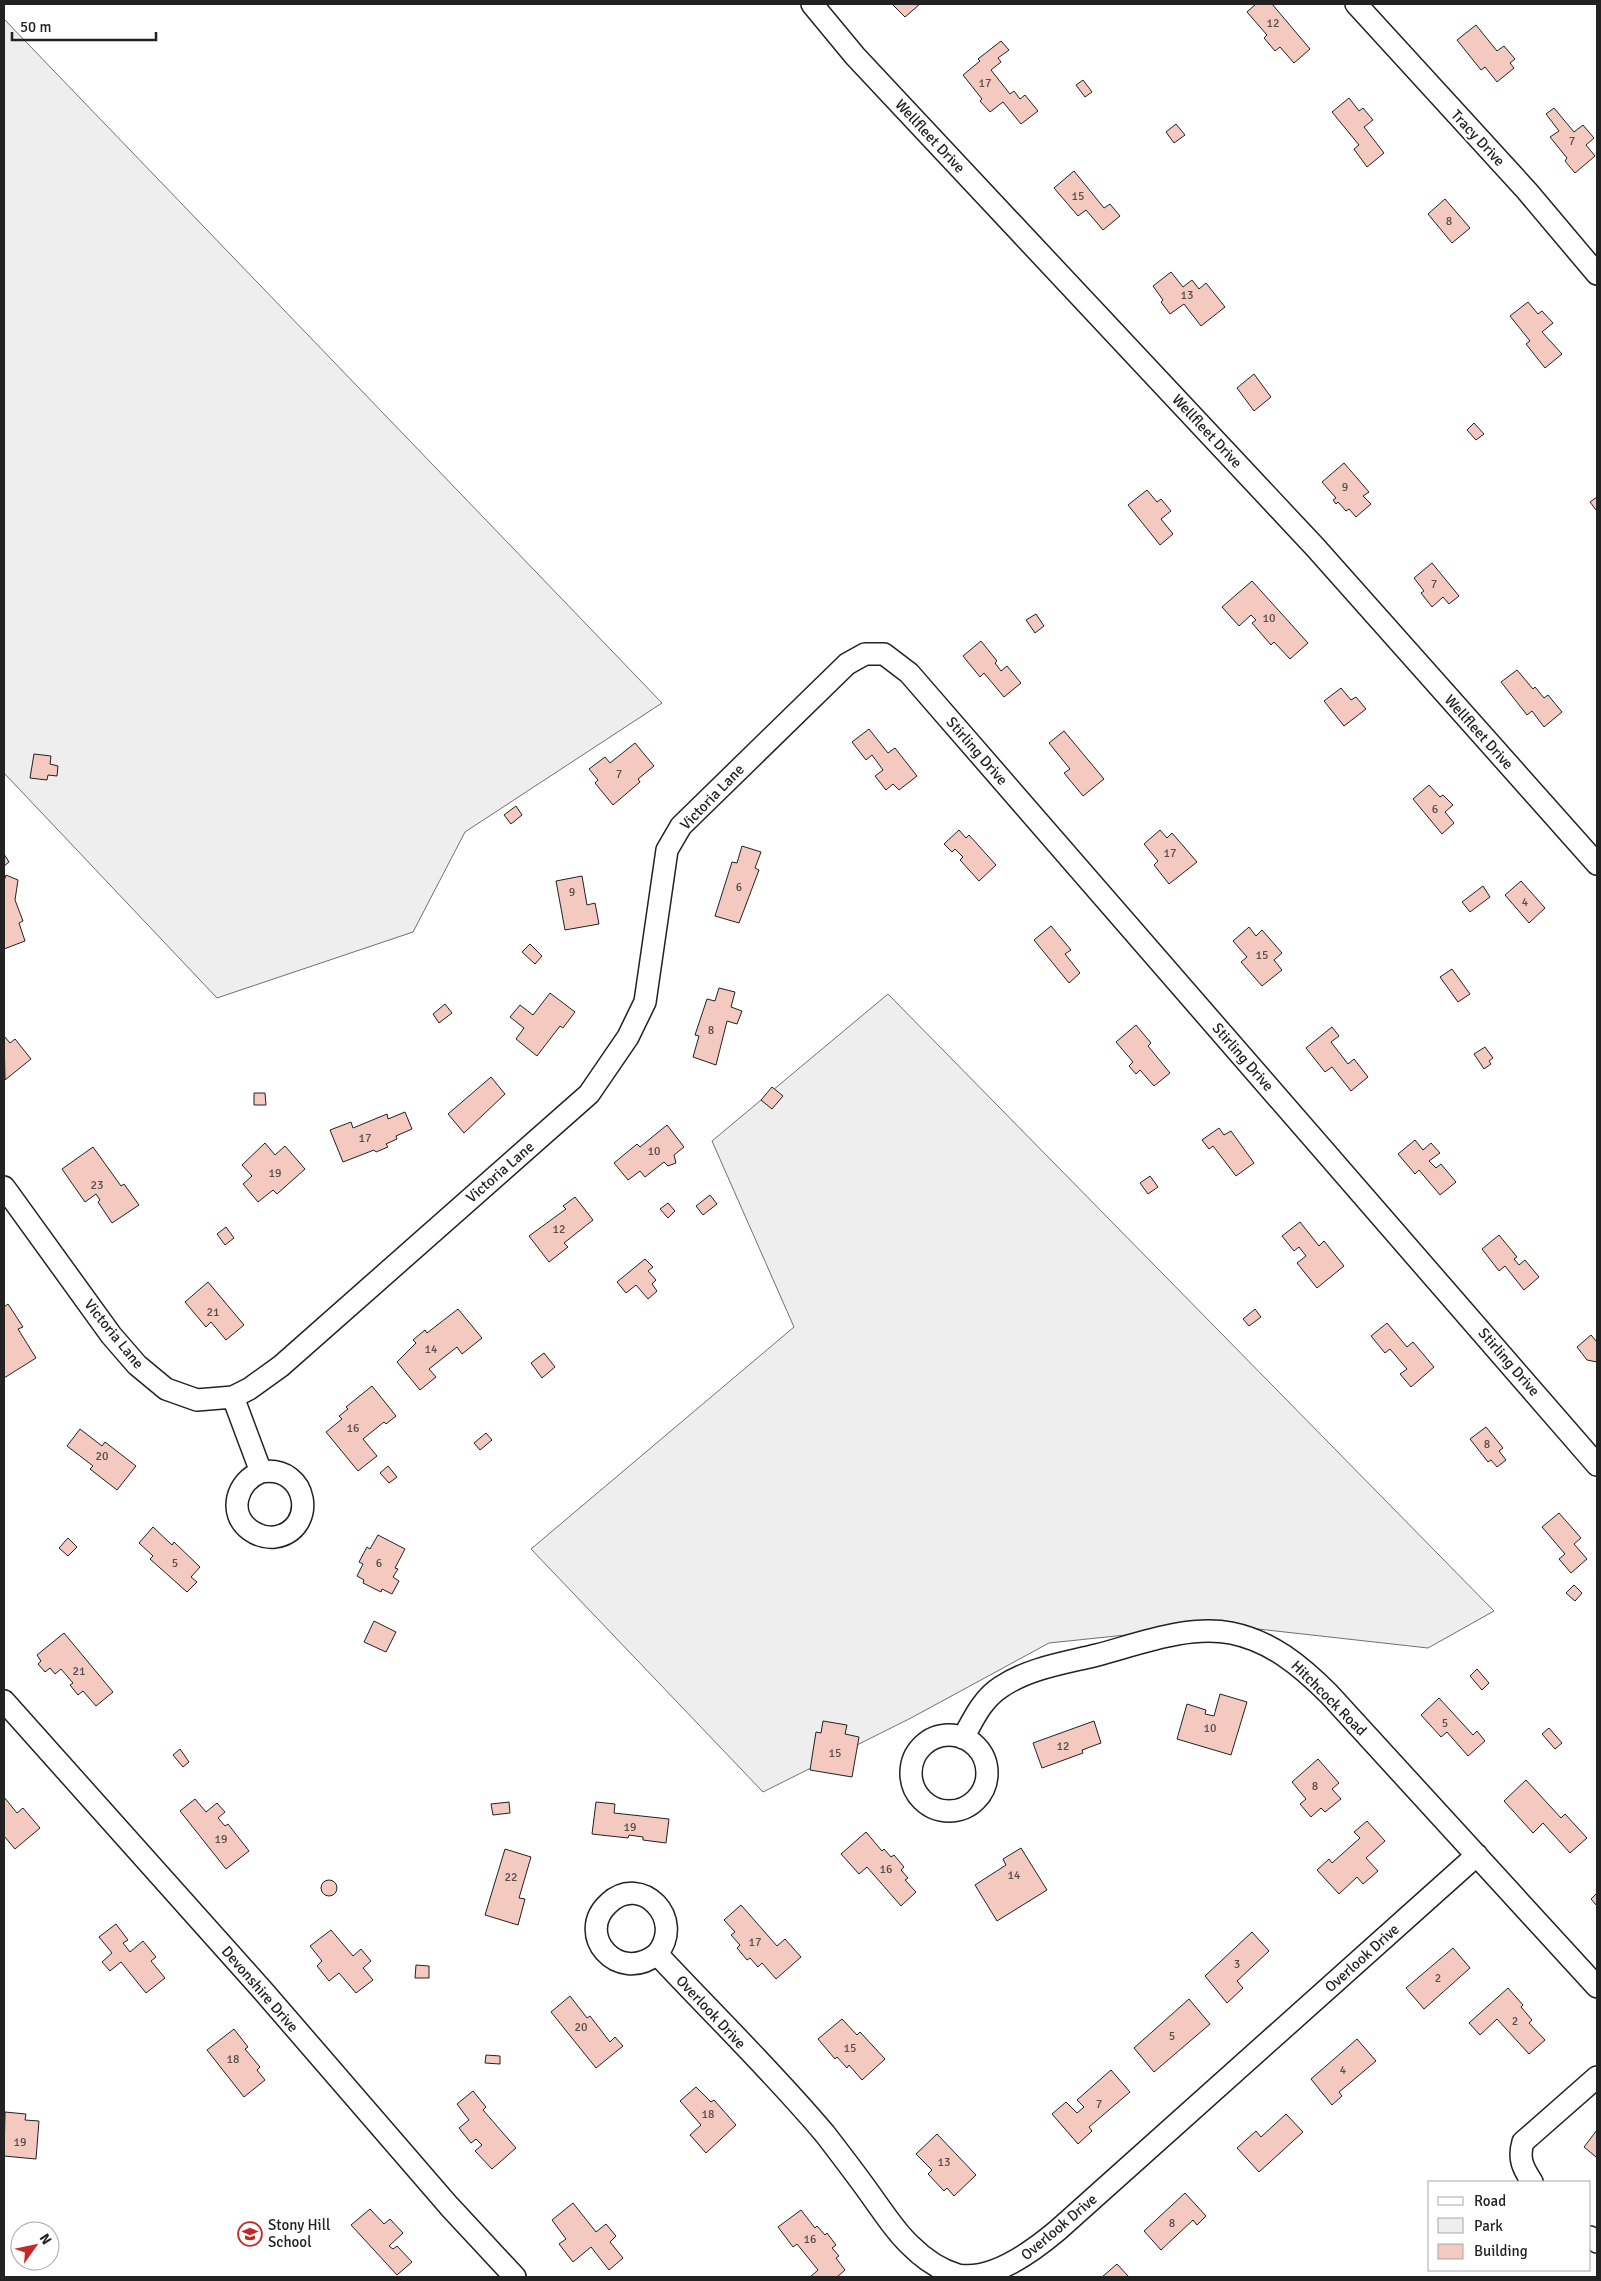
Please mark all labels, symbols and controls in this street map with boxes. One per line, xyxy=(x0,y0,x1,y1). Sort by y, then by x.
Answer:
scale bar xyxy=(12,10,156,42)
house number: 12 xyxy=(1267,16,1279,31)
text: 50 m xyxy=(20,18,51,36)
house number: 17 xyxy=(979,76,991,91)
street label: Wellfleet Drive xyxy=(891,95,969,177)
street label: Tracy Drive xyxy=(1447,106,1509,170)
house number: 7 xyxy=(1569,134,1575,149)
house number: 15 xyxy=(1072,189,1084,204)
house number: 8 xyxy=(1446,214,1452,229)
house number: 13 xyxy=(1181,288,1193,303)
street label: Wellfleet Drive xyxy=(1168,390,1246,472)
house number: 9 xyxy=(1342,480,1348,495)
house number: 7 xyxy=(1431,577,1437,592)
house number: 10 xyxy=(1263,611,1275,626)
street label: Wellfleet Drive xyxy=(1441,691,1517,773)
street label: Stirling Drive xyxy=(942,713,1012,789)
street label: Victoria Lane xyxy=(676,760,748,834)
house number: 7 xyxy=(616,767,622,782)
house number: 6 xyxy=(1432,802,1438,817)
house number: 17 xyxy=(1164,846,1176,861)
house number: 6 xyxy=(736,880,742,895)
house number: 9 xyxy=(569,885,575,900)
house number: 4 xyxy=(1522,895,1529,910)
house number: 15 xyxy=(1256,948,1268,963)
street label: Stirling Drive xyxy=(1208,1019,1278,1095)
house number: 8 xyxy=(708,1023,714,1038)
house number: 17 xyxy=(359,1131,371,1146)
street label: Victoria Lane xyxy=(462,1138,538,1206)
house number: 10 xyxy=(648,1144,660,1159)
house number: 19 xyxy=(269,1166,281,1181)
house number: 23 xyxy=(91,1178,103,1193)
house number: 12 xyxy=(553,1222,565,1237)
street label: Victoria Lane xyxy=(80,1296,148,1372)
house number: 21 xyxy=(207,1305,219,1320)
street label: Stirling Drive xyxy=(1474,1324,1544,1400)
house number: 14 xyxy=(425,1342,438,1357)
house number: 16 xyxy=(347,1421,359,1436)
house number: 8 xyxy=(1484,1437,1490,1452)
house number: 20 xyxy=(96,1449,108,1464)
house number: 5 xyxy=(172,1556,178,1571)
house number: 6 xyxy=(376,1556,382,1571)
street label: Hitchcock Road xyxy=(1288,1657,1370,1739)
house number: 21 xyxy=(73,1664,85,1679)
house number: 5 xyxy=(1442,1716,1448,1731)
house number: 10 xyxy=(1204,1721,1216,1736)
house number: 12 xyxy=(1057,1739,1069,1754)
house number: 15 xyxy=(829,1746,841,1761)
house number: 8 xyxy=(1312,1779,1318,1794)
house number: 19 xyxy=(624,1820,636,1835)
house number: 19 xyxy=(215,1832,227,1847)
house number: 16 xyxy=(880,1862,892,1877)
house number: 14 xyxy=(1008,1868,1021,1883)
house number: 22 xyxy=(505,1870,517,1885)
street label: Overlook Drive xyxy=(1321,1920,1403,1996)
house number: 17 xyxy=(749,1935,761,1950)
street label: Devonshire Drive xyxy=(218,1942,302,2036)
house number: 3 xyxy=(1234,1957,1240,1972)
house number: 2 xyxy=(1435,1971,1441,1986)
street label: Overlook Drive xyxy=(672,1972,750,2052)
house number: 2 xyxy=(1512,2014,1518,2029)
house number: 20 xyxy=(575,2020,587,2035)
house number: 5 xyxy=(1169,2029,1175,2044)
house number: 15 xyxy=(844,2041,856,2056)
house number: 18 xyxy=(227,2052,239,2067)
house number: 4 xyxy=(1340,2063,1347,2078)
house number: 7 xyxy=(1096,2097,1102,2112)
house number: 18 xyxy=(702,2107,714,2122)
house number: 19 xyxy=(14,2135,26,2150)
house number: 13 xyxy=(938,2155,950,2170)
legend xyxy=(1428,2181,1591,2271)
street label: Overlook Drive xyxy=(1017,2190,1101,2264)
text: Road xyxy=(1474,2192,1506,2210)
place label: Stony Hill School xyxy=(268,2216,330,2251)
house number: 8 xyxy=(1169,2216,1175,2231)
text: Park xyxy=(1474,2217,1503,2235)
north arrow xyxy=(10,2221,60,2271)
school or university icon: Stony Hill School xyxy=(237,2221,263,2247)
text: N xyxy=(36,2230,55,2248)
house number: 16 xyxy=(804,2232,816,2247)
text: Building xyxy=(1474,2242,1528,2260)

